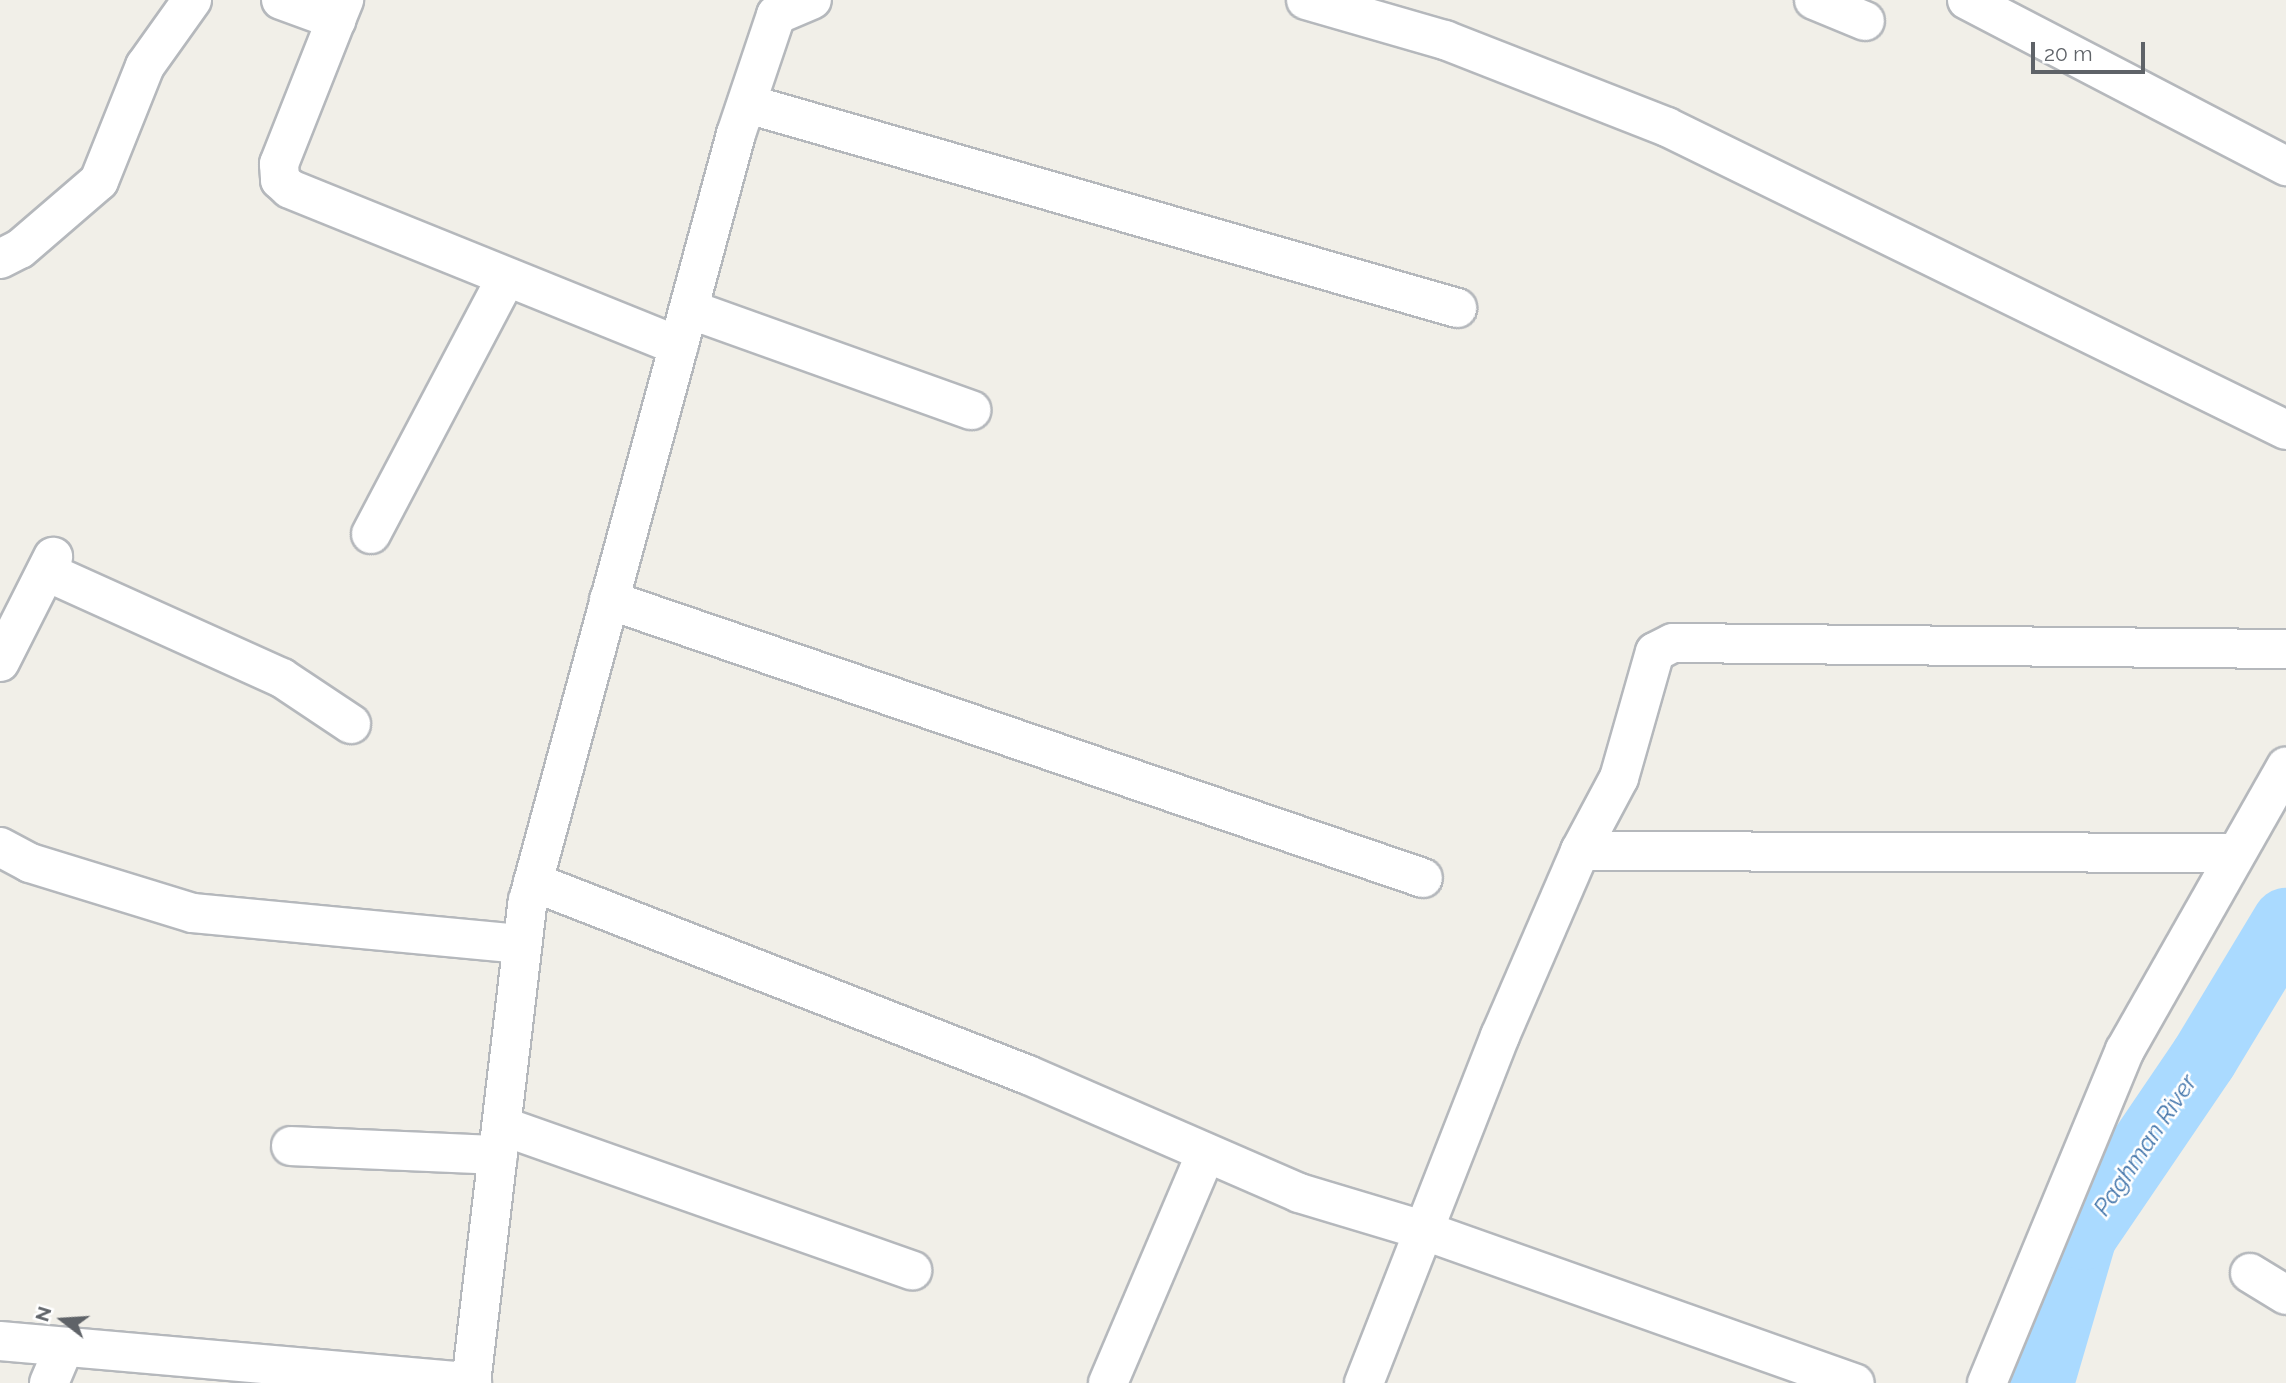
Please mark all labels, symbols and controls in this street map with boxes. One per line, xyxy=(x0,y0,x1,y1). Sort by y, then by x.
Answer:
scale bar xyxy=(2034,28,2148,72)
text: 20 m xyxy=(2044,41,2092,66)
water label: Paghman River xyxy=(2087,1069,2203,1221)
north arrow xyxy=(28,1285,98,1355)
text: N xyxy=(30,1304,56,1324)

